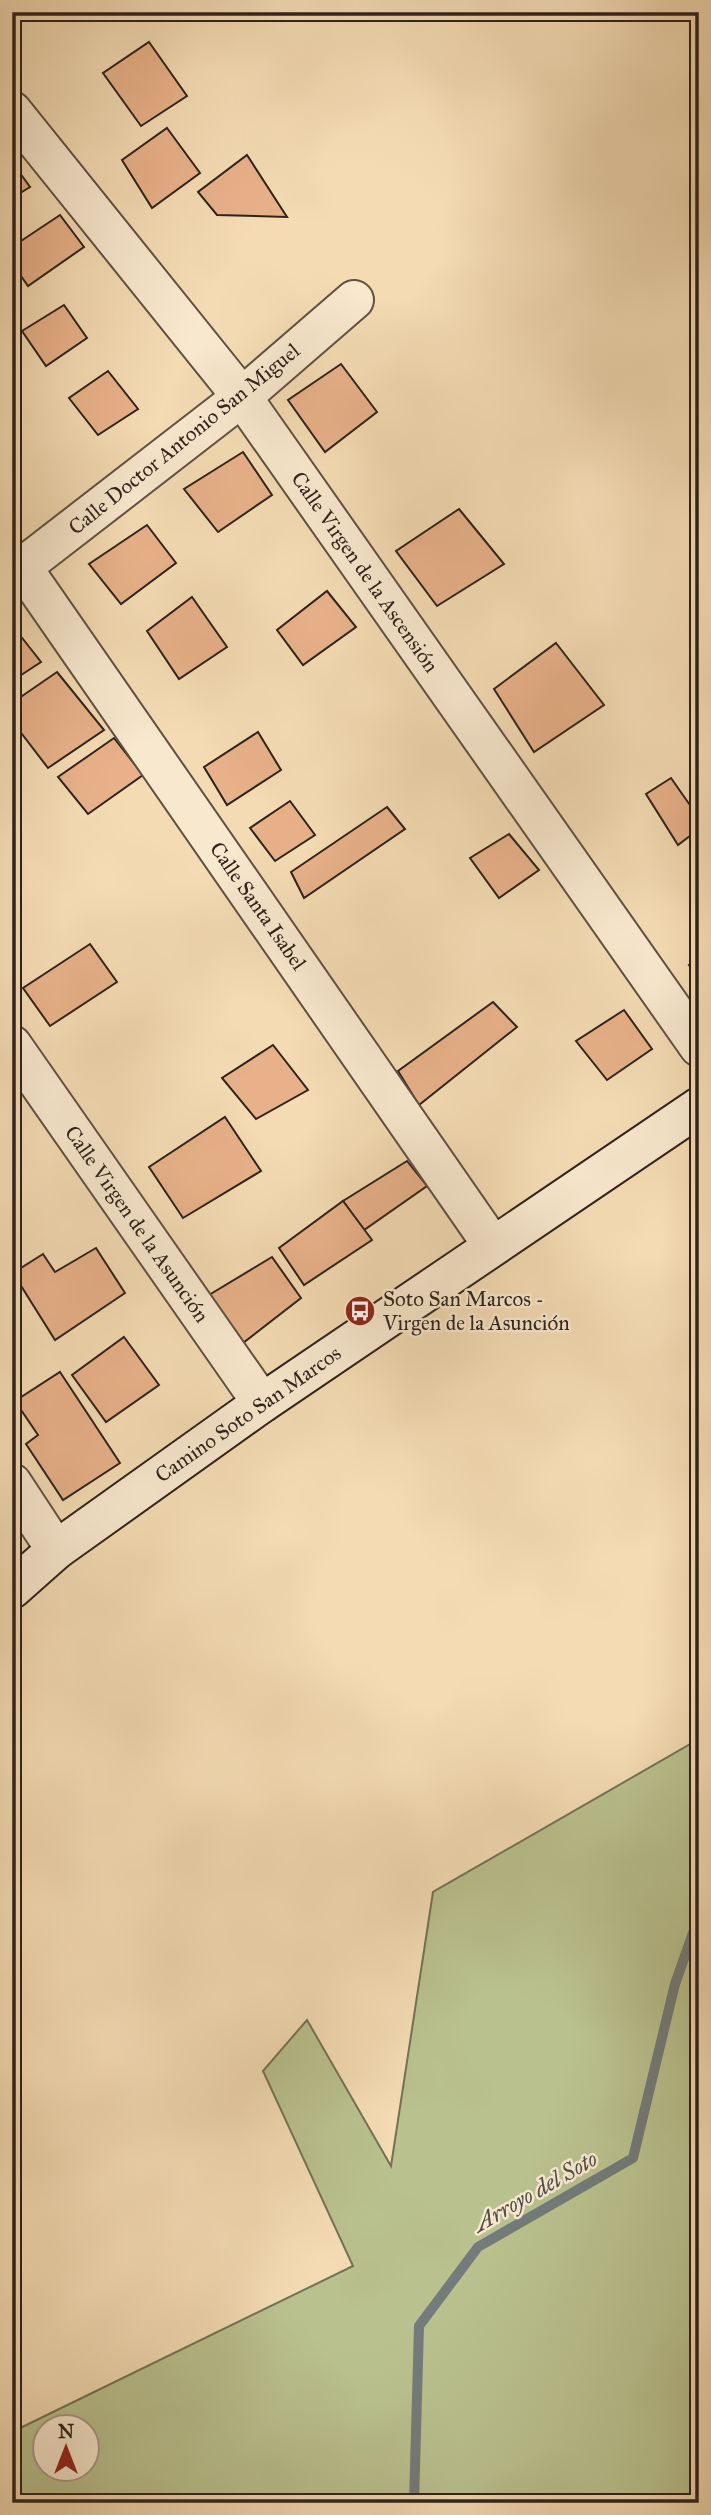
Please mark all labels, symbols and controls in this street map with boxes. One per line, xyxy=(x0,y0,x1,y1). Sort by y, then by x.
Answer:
street label: Calle Doctor Antonio San Miguel xyxy=(63,337,305,540)
street label: Calle Virgen de la Ascensión xyxy=(286,466,444,678)
street label: Calle Santa Isabel xyxy=(204,837,312,975)
street label: Calle Virgen de la Asunción xyxy=(59,1121,215,1327)
place label: Soto San Marcos - Virgen de la Asunción xyxy=(382,1286,570,1336)
bus stop icon: Soto San Marcos - Virgen de la Asunción xyxy=(343,1294,377,1328)
street label: Camino Soto San Marcos xyxy=(150,1340,346,1488)
water label: Arroyo del Soto xyxy=(466,2144,602,2239)
north arrow xyxy=(32,2414,102,2484)
text: N xyxy=(58,2420,74,2443)

